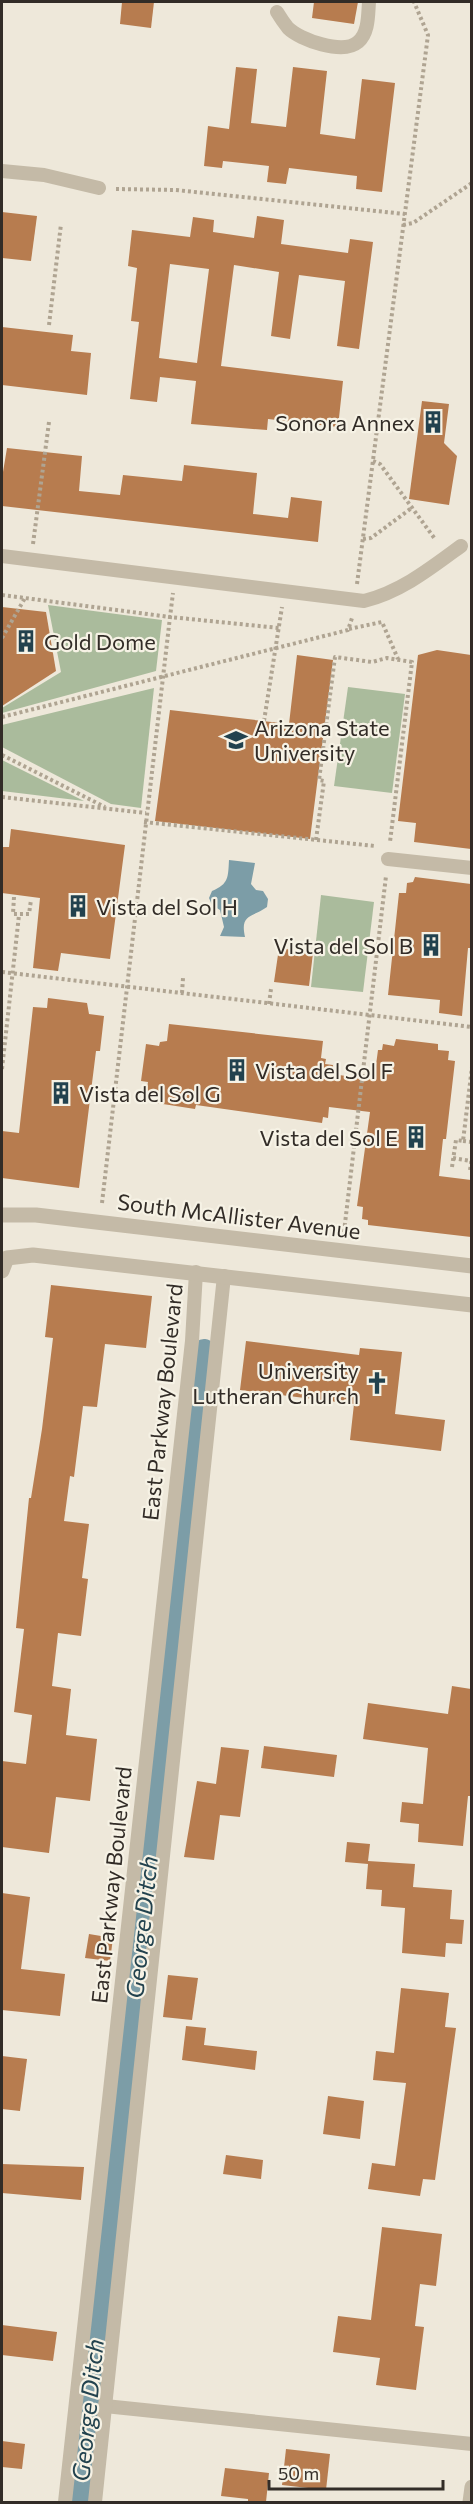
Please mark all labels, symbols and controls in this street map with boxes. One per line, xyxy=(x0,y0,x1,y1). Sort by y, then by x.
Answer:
place label: Sonora Annex xyxy=(275,409,415,436)
building icon: Sonora Annex xyxy=(420,409,446,435)
building icon: Gold Dome xyxy=(13,628,39,654)
place label: Gold Dome xyxy=(44,628,156,655)
place label: Arizona State University xyxy=(254,714,390,766)
school or university icon: Arizona State University xyxy=(223,727,249,753)
building icon: Vista del Sol H xyxy=(65,893,91,919)
place label: Vista del Sol H xyxy=(96,893,238,920)
place label: Vista del Sol B xyxy=(273,932,413,959)
building icon: Vista del Sol B xyxy=(418,932,444,958)
building icon: Vista del Sol F xyxy=(224,1057,250,1083)
place label: Vista del Sol F xyxy=(255,1057,393,1084)
building icon: Vista del Sol G xyxy=(48,1080,74,1106)
place label: Vista del Sol G xyxy=(79,1080,221,1107)
place label: Vista del Sol E xyxy=(260,1124,398,1151)
building icon: Vista del Sol E xyxy=(403,1124,429,1150)
street label: South McAllister Avenue xyxy=(116,1188,362,1244)
street label: East Parkway Boulevard xyxy=(136,1282,188,1522)
place label: University Lutheran Church xyxy=(192,1357,359,1409)
church icon: University Lutheran Church xyxy=(364,1370,390,1396)
street label: East Parkway Boulevard xyxy=(85,1765,137,2005)
water label: George Ditch xyxy=(119,1854,163,2000)
water label: George Ditch xyxy=(65,2337,109,2483)
scale bar xyxy=(269,2453,443,2491)
text: 50 m xyxy=(278,2462,319,2484)

